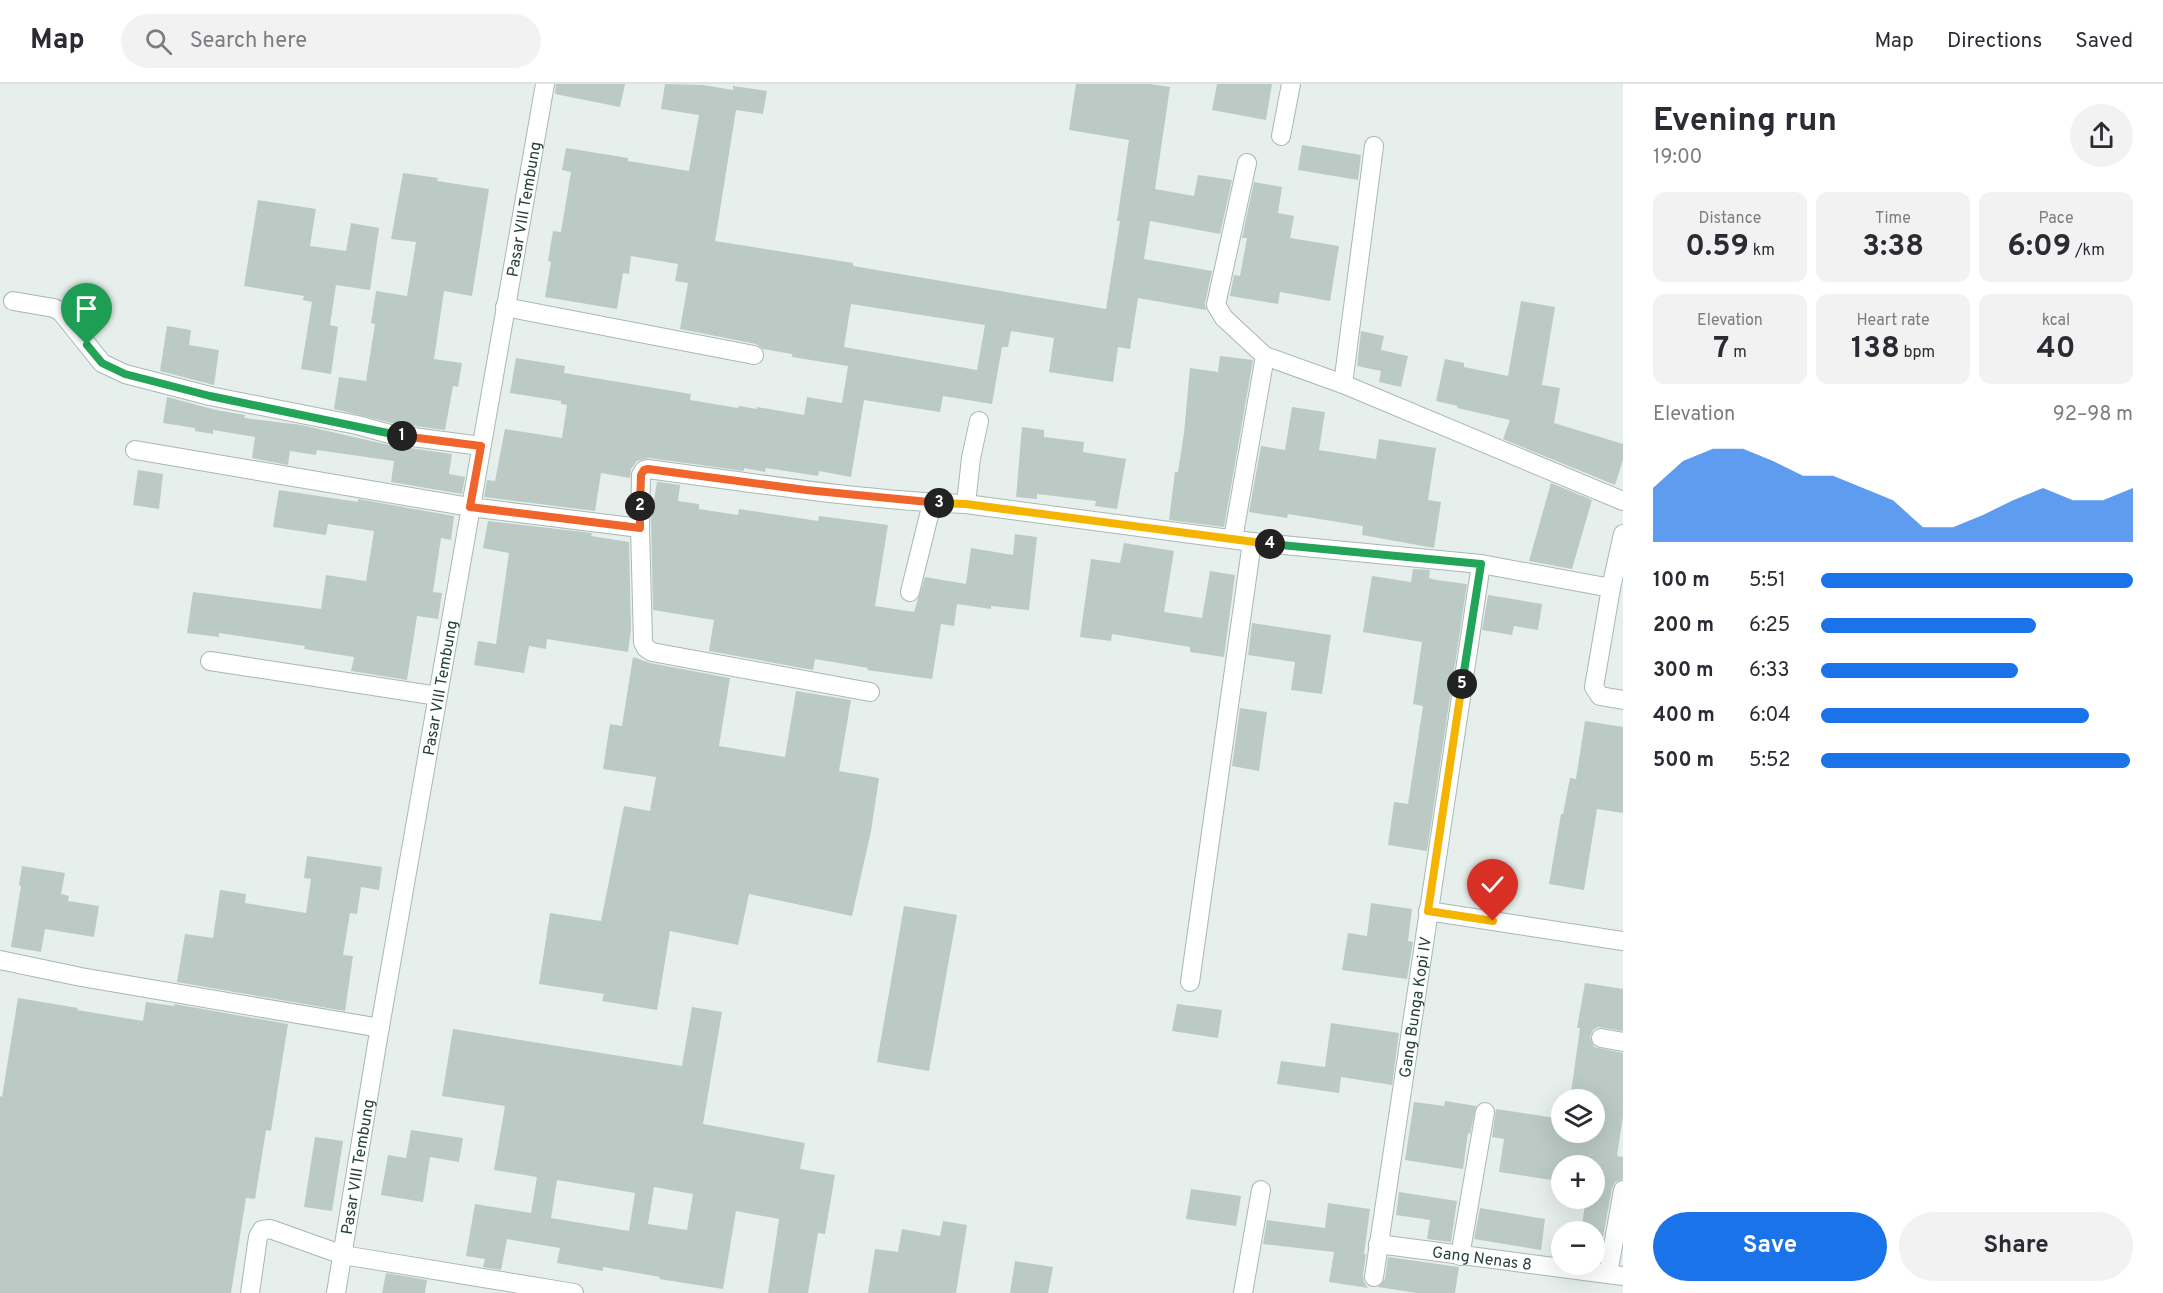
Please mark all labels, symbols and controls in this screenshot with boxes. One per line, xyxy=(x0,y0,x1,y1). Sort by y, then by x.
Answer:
search box xyxy=(121,14,541,68)
text: Map xyxy=(30,23,85,59)
icon: search xyxy=(142,25,175,58)
text: Search here xyxy=(190,28,307,55)
text: Map xyxy=(1874,28,1914,55)
text: Directions xyxy=(1947,28,2042,55)
text: Saved xyxy=(2075,28,2133,55)
text: Evening run xyxy=(1653,101,1837,143)
button: share xyxy=(2070,104,2133,167)
street label: Pasar VIII Tembung xyxy=(503,140,547,279)
text: 19:00 xyxy=(1653,145,1702,171)
text: Distance xyxy=(1699,209,1761,229)
text: Time xyxy=(1875,209,1911,229)
text: Pace xyxy=(2038,209,2074,229)
text: 0.59 xyxy=(1685,229,1749,266)
text: 3:38 xyxy=(1862,229,1924,266)
text: 6:09 xyxy=(2007,229,2071,266)
text: km xyxy=(1749,241,1775,261)
text: /km xyxy=(2071,241,2105,261)
pin xyxy=(61,283,112,345)
icon: arrive xyxy=(70,292,103,325)
text: Elevation xyxy=(1697,311,1763,331)
text: Heart rate xyxy=(1856,311,1930,331)
text: kcal xyxy=(2042,311,2070,331)
text: 7 xyxy=(1713,331,1729,368)
text: 138 xyxy=(1851,331,1900,368)
text: 40 xyxy=(2036,331,2076,368)
text: m xyxy=(1729,343,1747,363)
text: bpm xyxy=(1900,343,1935,363)
text: Elevation xyxy=(1653,402,1735,428)
text: 92–98 m xyxy=(2053,402,2133,428)
pin: 1 xyxy=(387,421,417,451)
text: 1 xyxy=(399,426,405,446)
pin: 3 xyxy=(924,488,954,518)
pin: 2 xyxy=(625,491,655,521)
text: 3 xyxy=(934,493,944,513)
text: 2 xyxy=(635,496,645,516)
pin: 4 xyxy=(1255,529,1285,559)
text: 4 xyxy=(1265,534,1275,554)
text: 100 m xyxy=(1653,568,1710,594)
text: 5:51 xyxy=(1749,568,1786,594)
text: 200 m xyxy=(1653,613,1714,639)
text: 6:25 xyxy=(1749,613,1790,639)
street label: Pasar VIII Tembung xyxy=(420,619,463,757)
text: 300 m xyxy=(1653,658,1714,684)
text: 6:33 xyxy=(1749,658,1790,684)
pin: 5 xyxy=(1447,669,1477,699)
text: 5 xyxy=(1457,674,1467,694)
text: 400 m xyxy=(1653,703,1715,729)
text: 6:04 xyxy=(1749,703,1791,729)
text: 500 m xyxy=(1653,748,1714,774)
text: 5:52 xyxy=(1749,748,1790,774)
pin xyxy=(1467,859,1518,921)
icon: check xyxy=(1476,868,1509,901)
street label: Gang Bunga Kopi IV xyxy=(1396,935,1437,1079)
map controls xyxy=(1551,1089,1605,1275)
button: layers xyxy=(1551,1089,1605,1143)
street label: Pasar VIII Tembung xyxy=(338,1098,380,1236)
button: + xyxy=(1551,1155,1605,1209)
button: Save xyxy=(1653,1212,1887,1281)
button: Share xyxy=(1899,1212,2133,1281)
button: − xyxy=(1551,1221,1605,1275)
street label: Gang Nenas 8 xyxy=(1431,1243,1533,1276)

